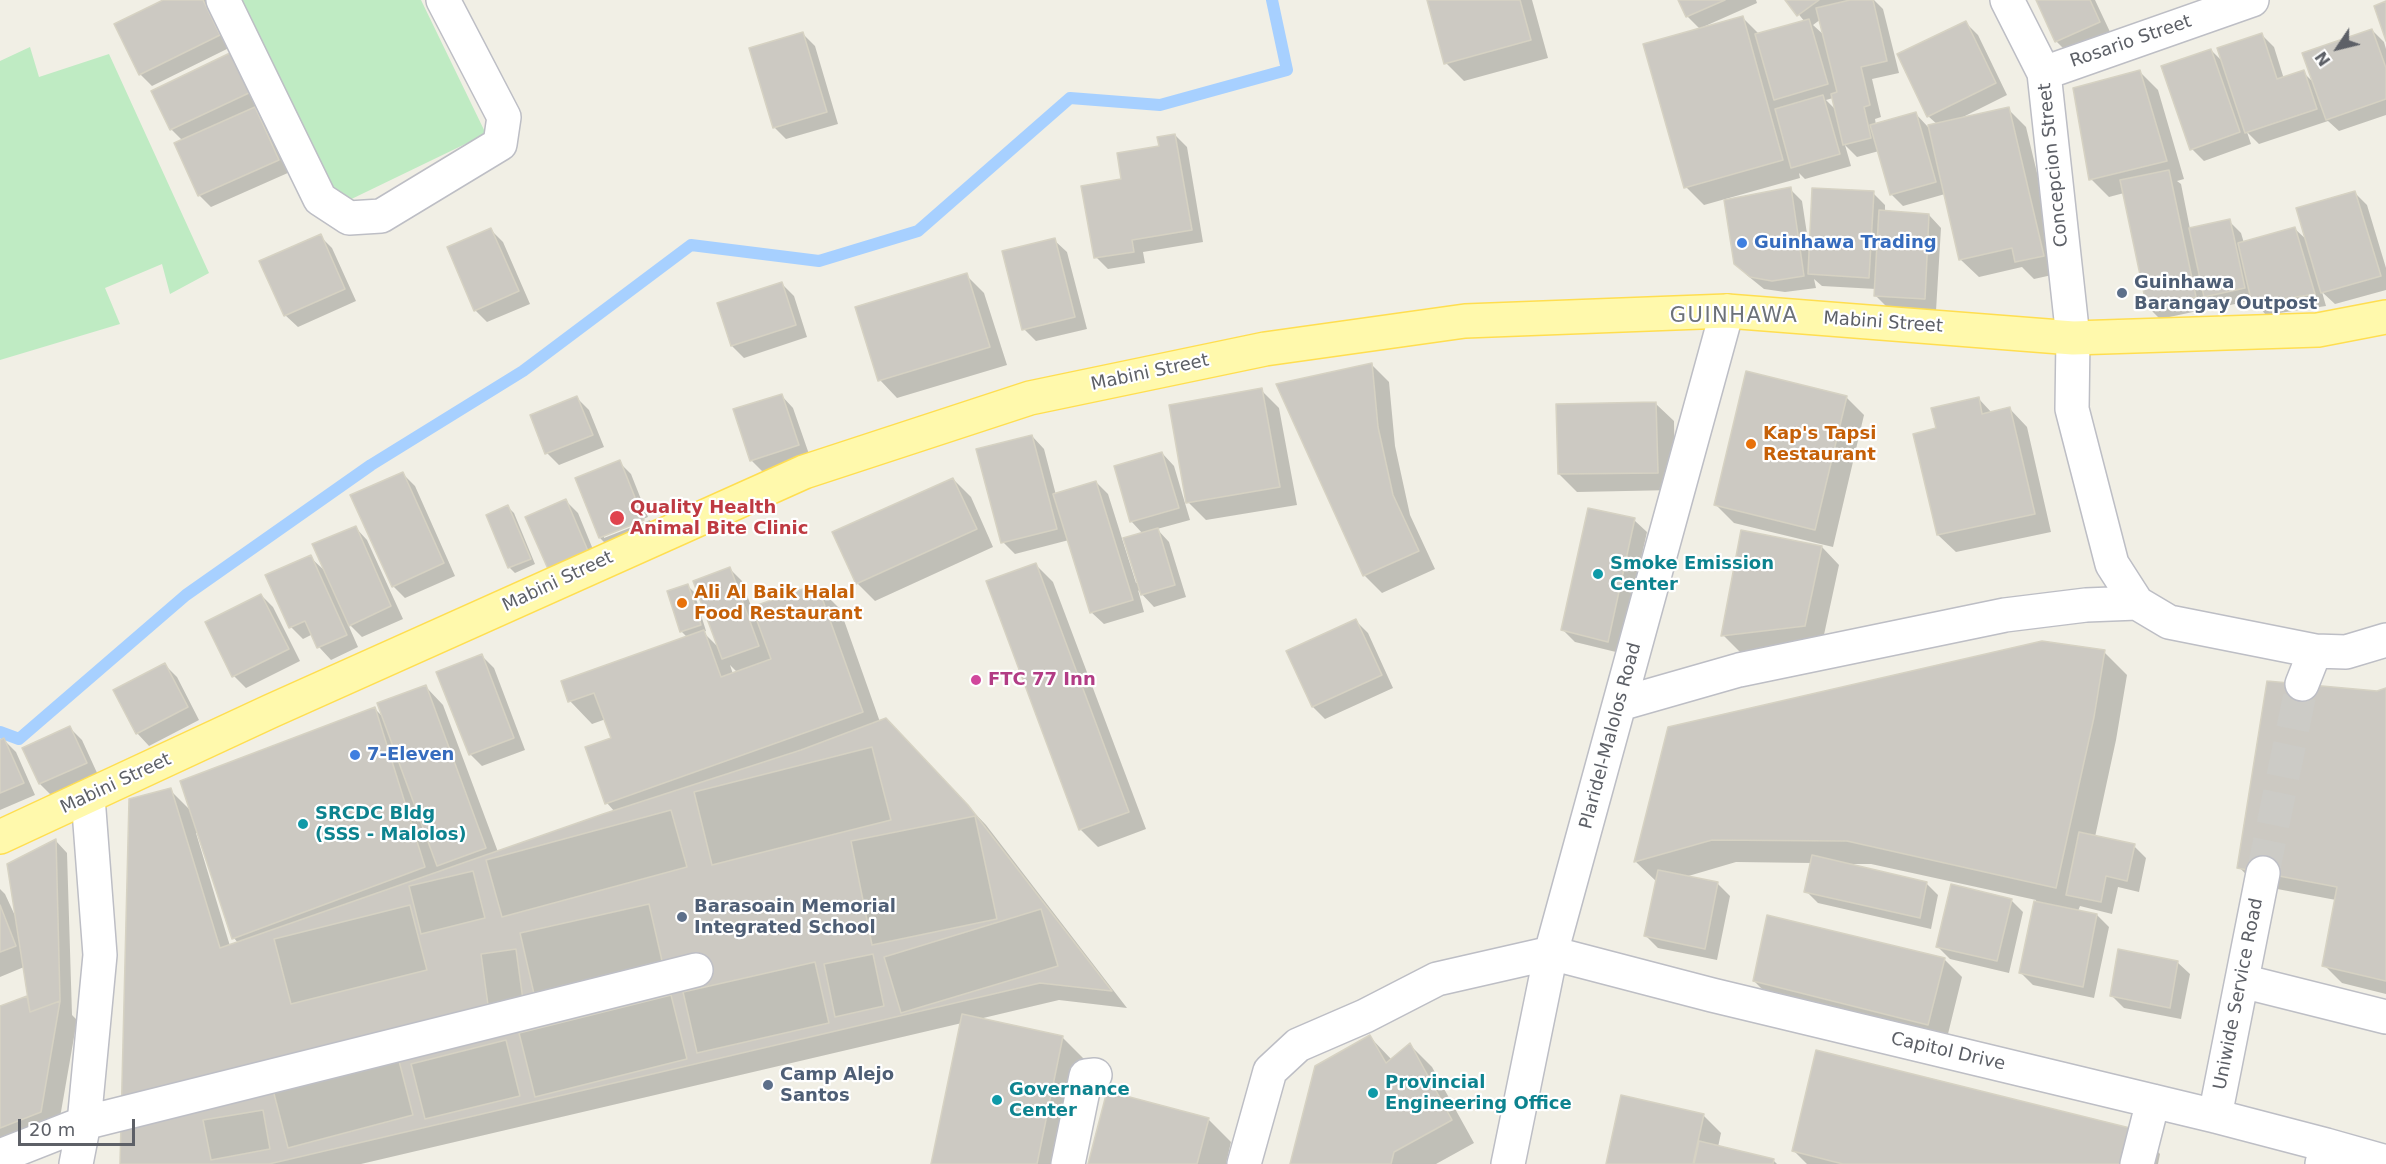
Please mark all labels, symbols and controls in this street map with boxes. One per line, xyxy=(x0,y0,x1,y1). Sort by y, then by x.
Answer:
street label: Rosario Street xyxy=(2067,11,2195,73)
north arrow xyxy=(2308,18,2368,78)
text: N xyxy=(2311,48,2334,70)
street label: Concepcion Street xyxy=(2035,82,2073,248)
place label: Guinhawa Trading xyxy=(1754,232,1937,254)
marker: Guinhawa Trading xyxy=(1735,236,1749,250)
place label: Guinhawa Barangay Outpost xyxy=(2134,272,2317,314)
marker: Guinhawa Barangay Outpost xyxy=(2115,286,2129,300)
district label: GUINHAWA xyxy=(1670,304,1798,330)
street label: Mabini Street xyxy=(1822,308,1944,338)
street label: Mabini Street xyxy=(1089,350,1211,396)
place label: Kap's Tapsi Restaurant xyxy=(1763,423,1876,466)
marker: Kap's Tapsi Restaurant xyxy=(1744,437,1758,451)
place label: Quality Health Animal Bite Clinic xyxy=(630,497,808,540)
marker: Quality Health Animal Bite Clinic xyxy=(608,509,626,527)
street label: Mabini Street xyxy=(499,547,617,617)
place label: Smoke Emission Center xyxy=(1610,553,1774,596)
marker: Smoke Emission Center xyxy=(1591,567,1605,581)
place label: Ali Al Baik Halal Food Restaurant xyxy=(694,582,862,624)
marker: Ali Al Baik Halal Food Restaurant xyxy=(675,596,689,610)
street label: Plaridel-Malolos Road xyxy=(1576,640,1646,832)
place label: FTC 77 Inn xyxy=(988,669,1096,691)
marker: FTC 77 Inn xyxy=(969,673,983,687)
place label: 7-Eleven xyxy=(367,744,454,766)
marker: 7-Eleven xyxy=(348,748,362,762)
street label: Mabini Street xyxy=(57,749,175,819)
place label: SRCDC Bldg (SSS - Malolos) xyxy=(315,803,467,846)
marker: SRCDC Bldg (SSS - Malolos) xyxy=(296,817,310,831)
place label: Barasoain Memorial Integrated School xyxy=(694,896,896,938)
street label: Uniwide Service Road xyxy=(2210,896,2268,1092)
marker: Barasoain Memorial Integrated School xyxy=(675,910,689,924)
street label: Capitol Drive xyxy=(1889,1028,2007,1076)
place label: Camp Alejo Santos xyxy=(780,1064,894,1106)
place label: Provincial Engineering Office xyxy=(1385,1072,1572,1114)
marker: Camp Alejo Santos xyxy=(761,1078,775,1092)
place label: Governance Center xyxy=(1009,1079,1130,1122)
marker: Provincial Engineering Office xyxy=(1366,1086,1380,1100)
marker: Governance Center xyxy=(990,1093,1004,1107)
scale bar xyxy=(21,1107,138,1145)
text: 20 m xyxy=(29,1119,75,1140)

